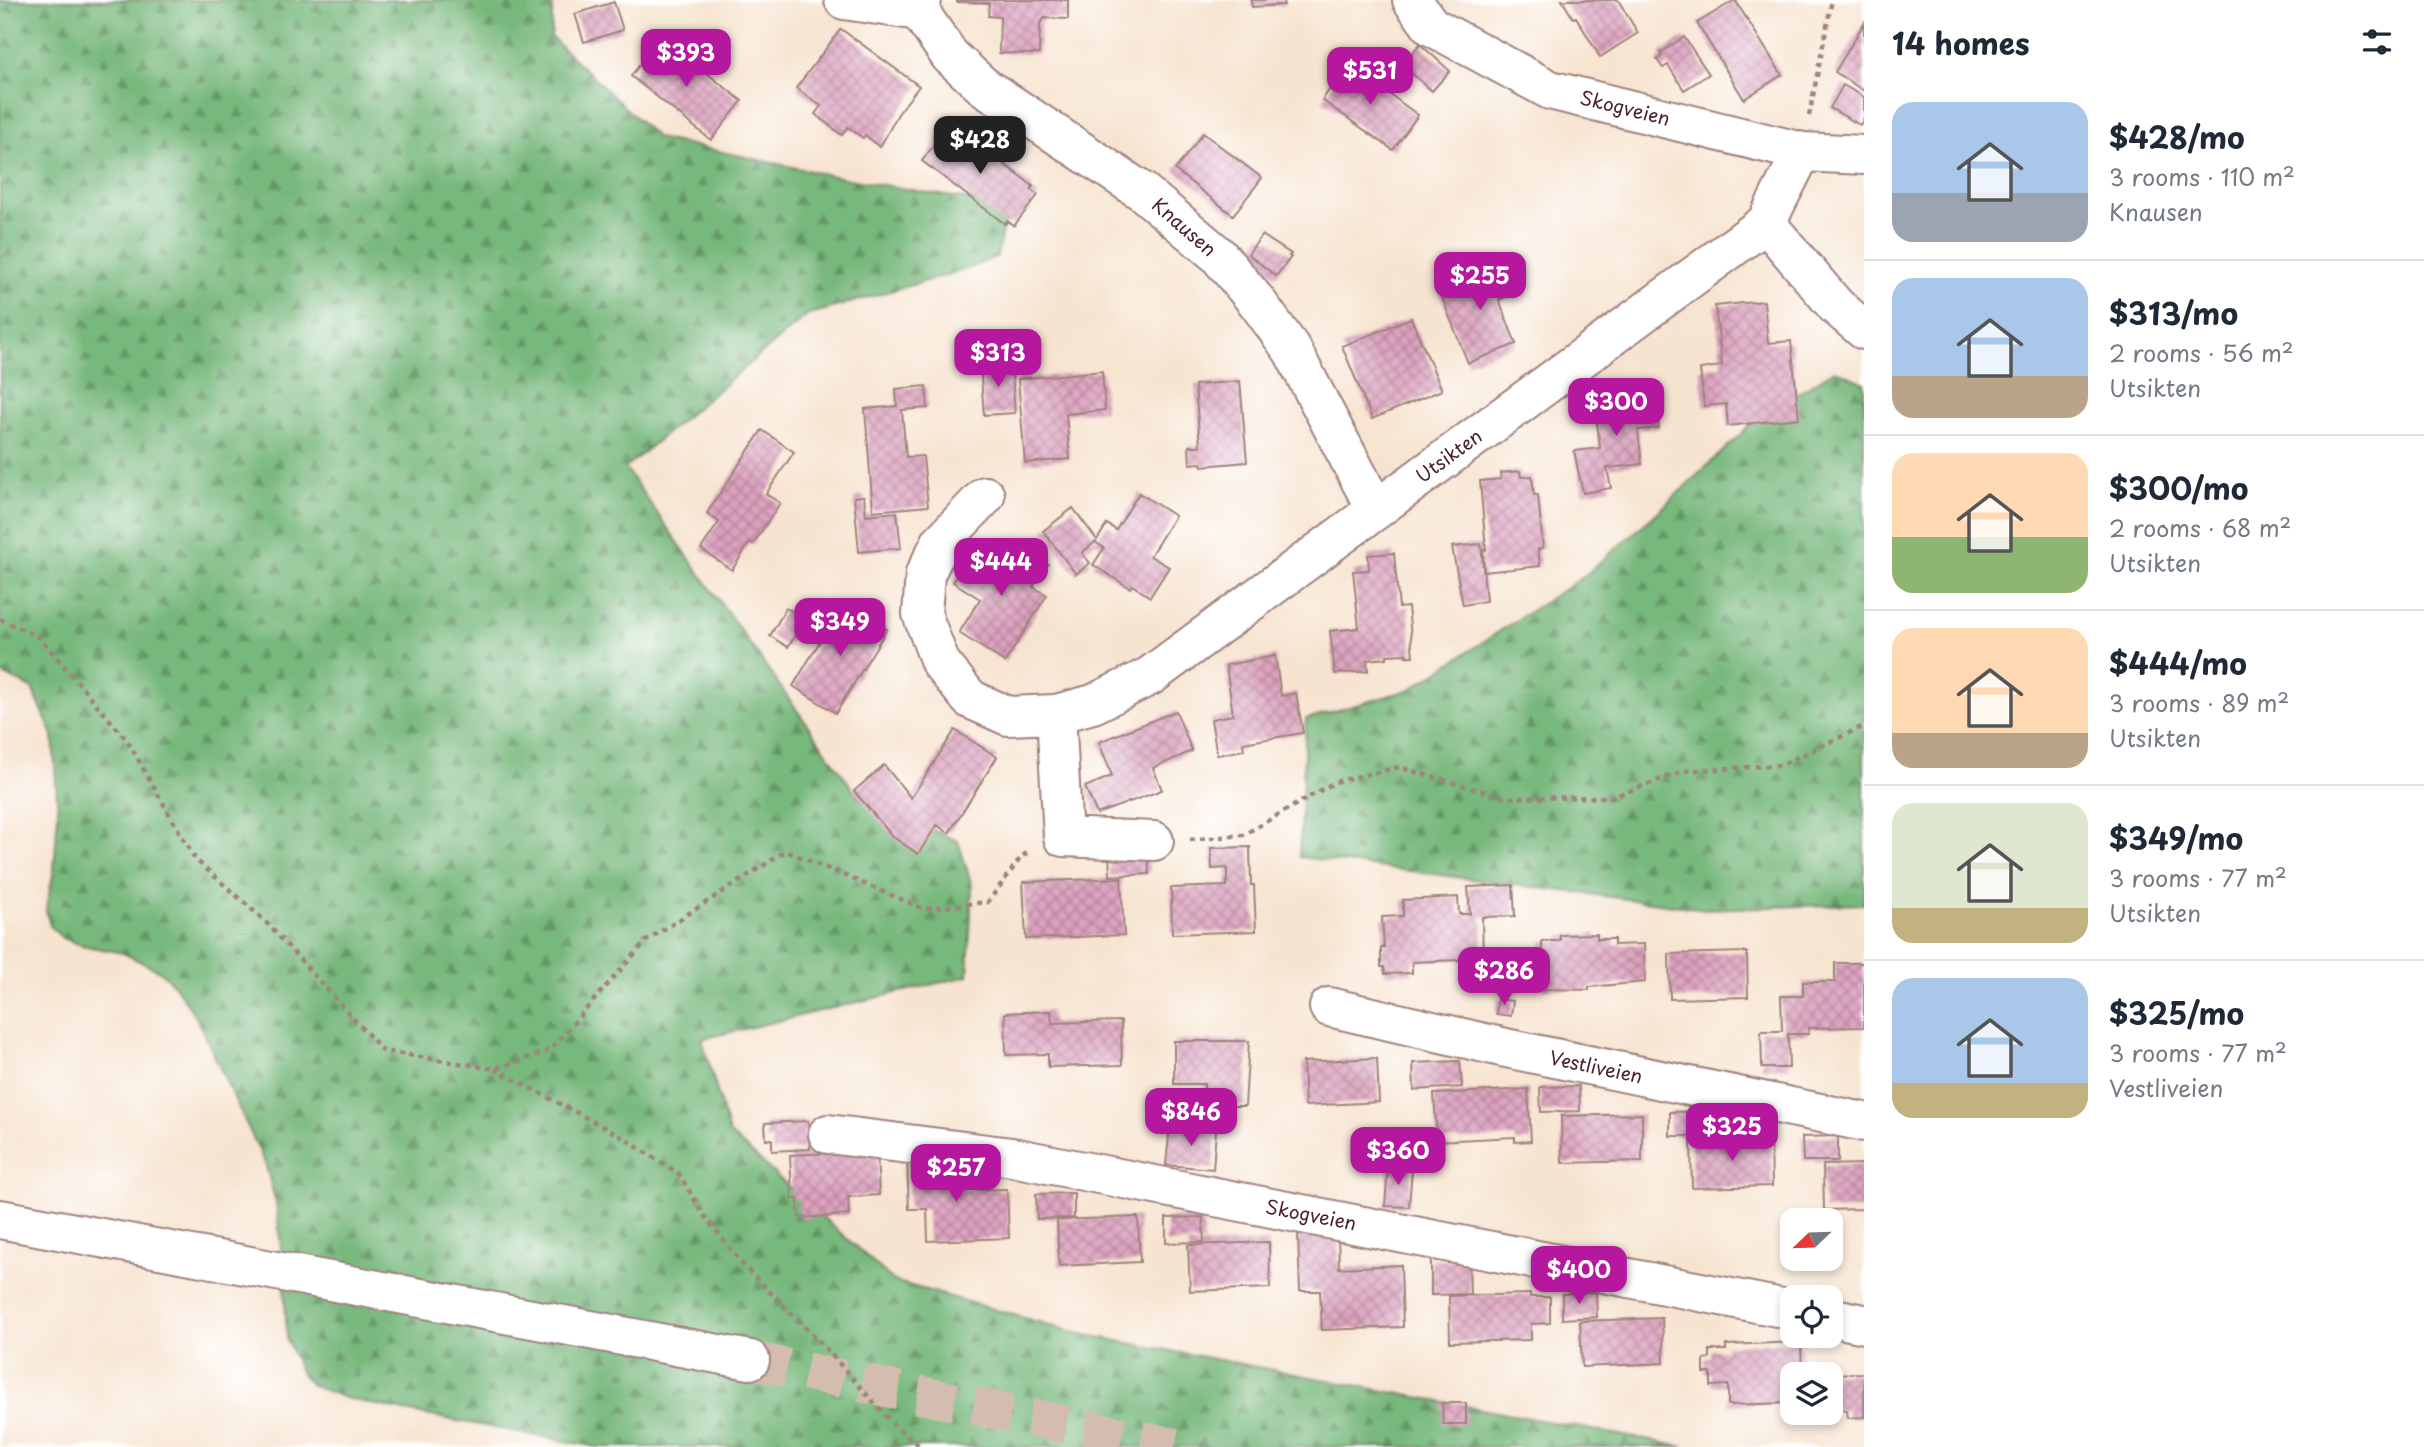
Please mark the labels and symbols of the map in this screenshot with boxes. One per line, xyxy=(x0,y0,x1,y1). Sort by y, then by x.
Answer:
pin: $393 xyxy=(645,29,727,89)
pin: $531 xyxy=(1329,48,1411,107)
street label: Skogveien xyxy=(1577,82,1673,132)
pin: $428 xyxy=(939,116,1021,176)
street label: Knausen xyxy=(1146,190,1223,262)
pin: $255 xyxy=(1439,252,1521,312)
pin: $313 xyxy=(957,330,1039,389)
pin: $300 xyxy=(1575,378,1657,438)
street label: Utsikten xyxy=(1409,422,1487,489)
pin: $444 xyxy=(960,538,1042,598)
pin: $349 xyxy=(799,598,881,658)
pin: $286 xyxy=(1463,948,1545,1007)
street label: Vestliveien xyxy=(1547,1043,1645,1090)
pin: $846 xyxy=(1150,1088,1232,1148)
pin: $325 xyxy=(1691,1104,1773,1163)
pin: $360 xyxy=(1357,1128,1439,1187)
pin: $257 xyxy=(915,1144,997,1204)
street label: Skogveien xyxy=(1263,1191,1359,1237)
north arrow xyxy=(1780,1208,1843,1270)
pin: $400 xyxy=(1538,1246,1620,1306)

